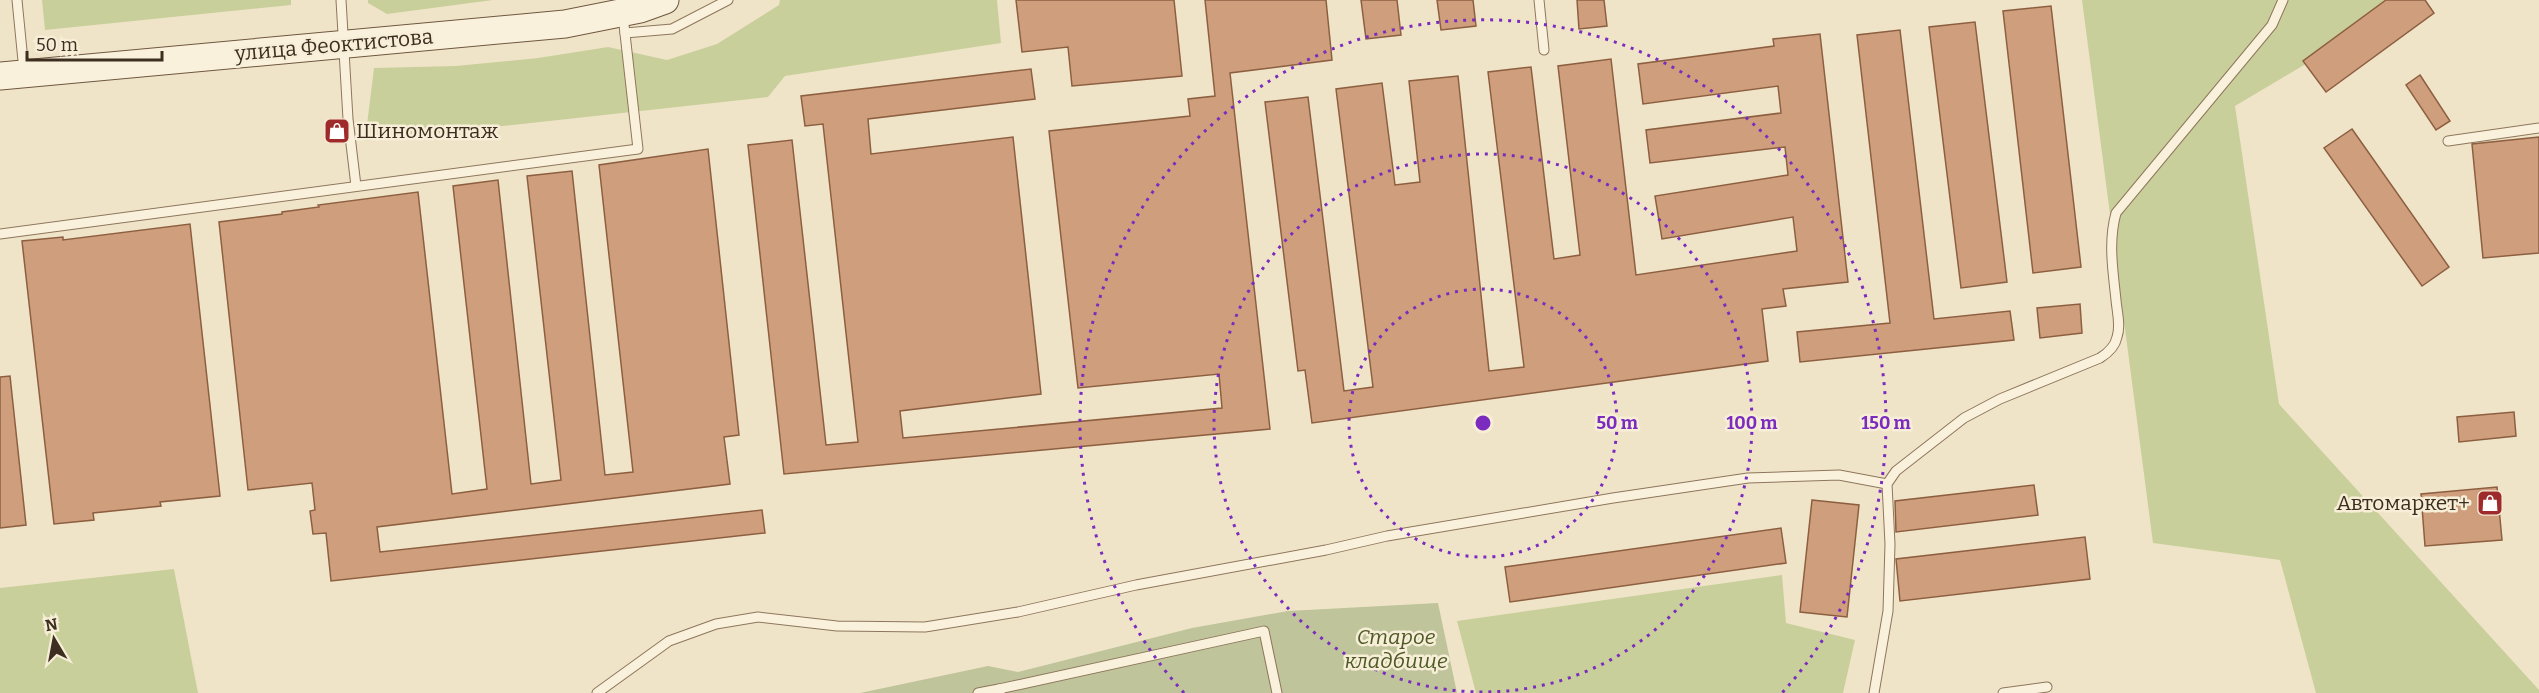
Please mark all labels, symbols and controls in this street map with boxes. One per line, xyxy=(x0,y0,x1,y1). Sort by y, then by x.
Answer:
street label: улица Феоктистова xyxy=(233,23,435,67)
scale bar xyxy=(27,24,162,62)
text: 50 m xyxy=(36,34,78,56)
shop icon: Шиномонтаж xyxy=(322,116,352,146)
place label: Шиномонтаж xyxy=(356,118,499,144)
text: 50 m xyxy=(1596,412,1638,434)
text: 100 m xyxy=(1726,412,1778,434)
text: 150 m xyxy=(1861,412,1911,434)
centre of rings xyxy=(1473,413,1493,433)
shop icon: Автомаркет+ xyxy=(2475,488,2505,518)
place label: Автомаркет+ xyxy=(2336,490,2470,516)
north arrow xyxy=(24,609,84,669)
text: N xyxy=(44,614,59,635)
park label: Старое кладбище xyxy=(1344,624,1448,674)

